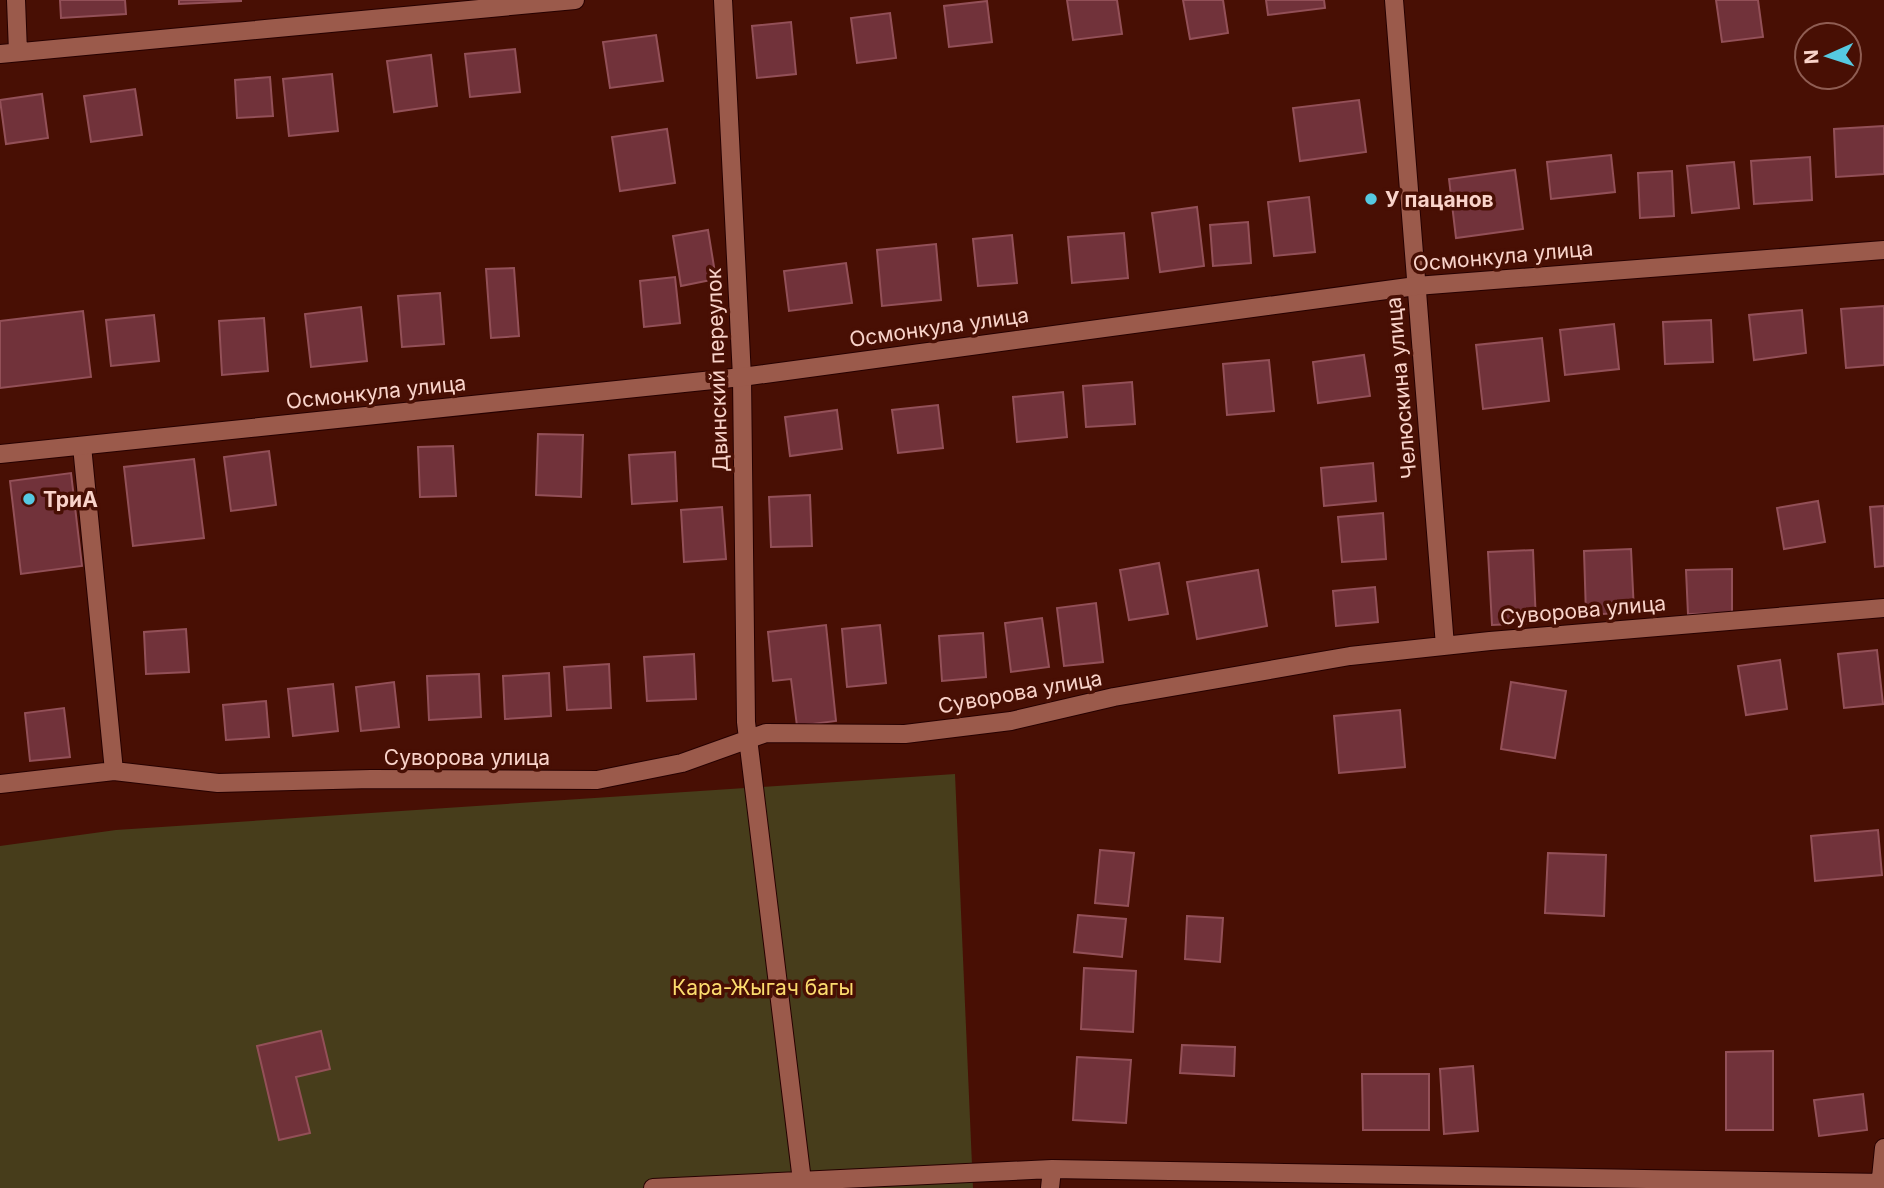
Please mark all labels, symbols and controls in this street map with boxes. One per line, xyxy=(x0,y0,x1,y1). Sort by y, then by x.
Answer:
north arrow xyxy=(1793,21,1863,91)
text: N xyxy=(1800,49,1823,65)
place label: У пацанов xyxy=(1385,187,1494,212)
marker: У пацанов xyxy=(1363,191,1379,207)
street label: Осмонкула улица xyxy=(1412,236,1594,276)
street label: Двинский переулок xyxy=(701,267,733,472)
street label: Челюскина улица xyxy=(1381,296,1421,480)
street label: Осмонкула улица xyxy=(848,302,1030,352)
street label: Осмонкула улица xyxy=(285,370,467,414)
place label: ТриА xyxy=(43,487,98,512)
marker: ТриА xyxy=(21,491,37,507)
street label: Суворова улица xyxy=(1499,590,1667,630)
street label: Суворова улица xyxy=(936,665,1104,719)
street label: Суворова улица xyxy=(384,745,550,770)
park label: Кара-Жыгач багы xyxy=(672,975,854,1000)

